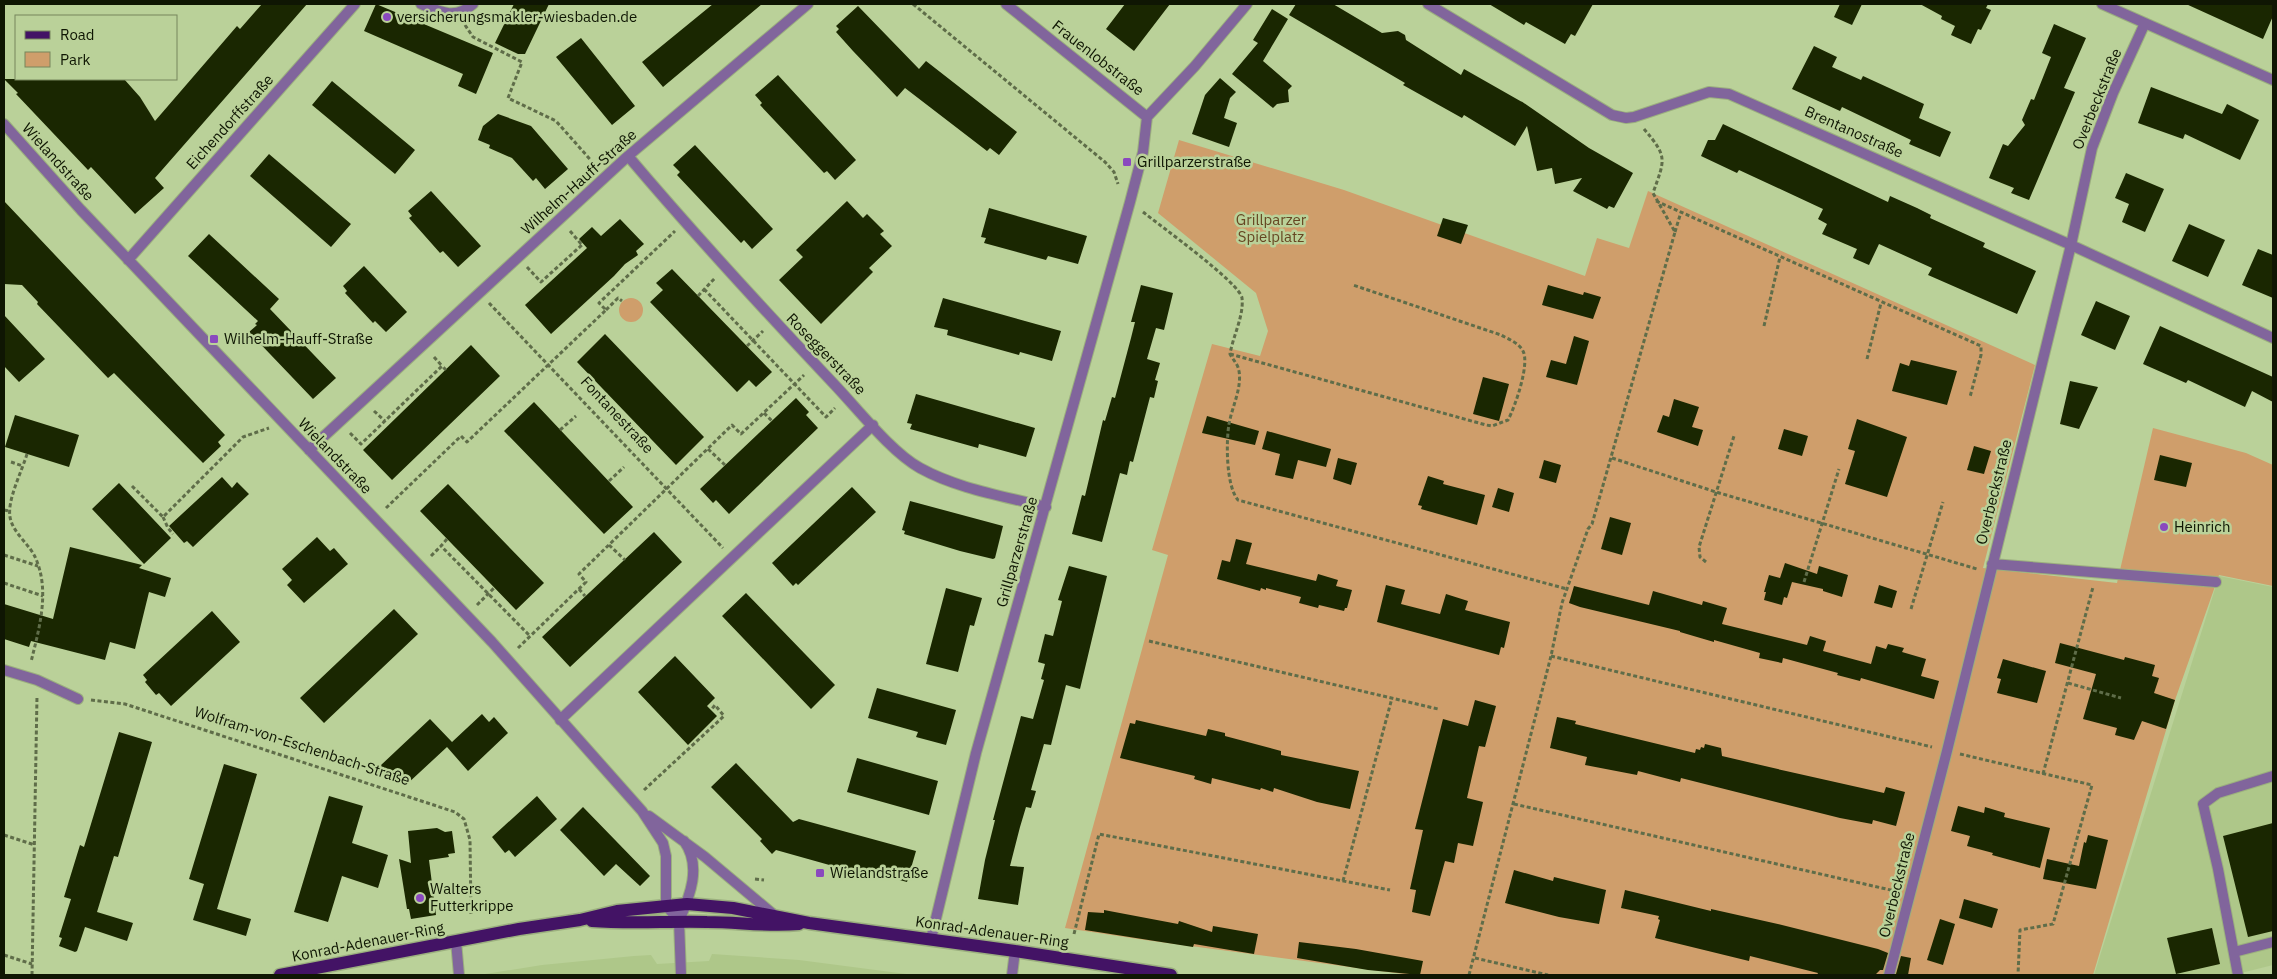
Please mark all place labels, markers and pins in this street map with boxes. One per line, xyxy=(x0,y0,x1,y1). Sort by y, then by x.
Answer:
place label: versicherungsmakler-wiesbaden.de xyxy=(397,7,637,26)
marker: versicherungsmakler-wiesbaden.de xyxy=(381,11,393,23)
place label: Grillparzerstraße xyxy=(1137,152,1251,171)
marker: Grillparzerstraße xyxy=(1121,156,1133,168)
place label: Wilhelm-Hauff-Straße xyxy=(224,329,373,348)
marker: Wilhelm-Hauff-Straße xyxy=(208,333,220,345)
place label: Heinrich xyxy=(2174,517,2230,536)
marker: Heinrich xyxy=(2158,521,2170,533)
place label: Wielandstraße xyxy=(830,863,928,882)
marker: Wielandstraße xyxy=(814,867,826,879)
place label: Walters Futterkrippe xyxy=(430,879,513,915)
marker: Walters Futterkrippe xyxy=(414,892,426,904)

